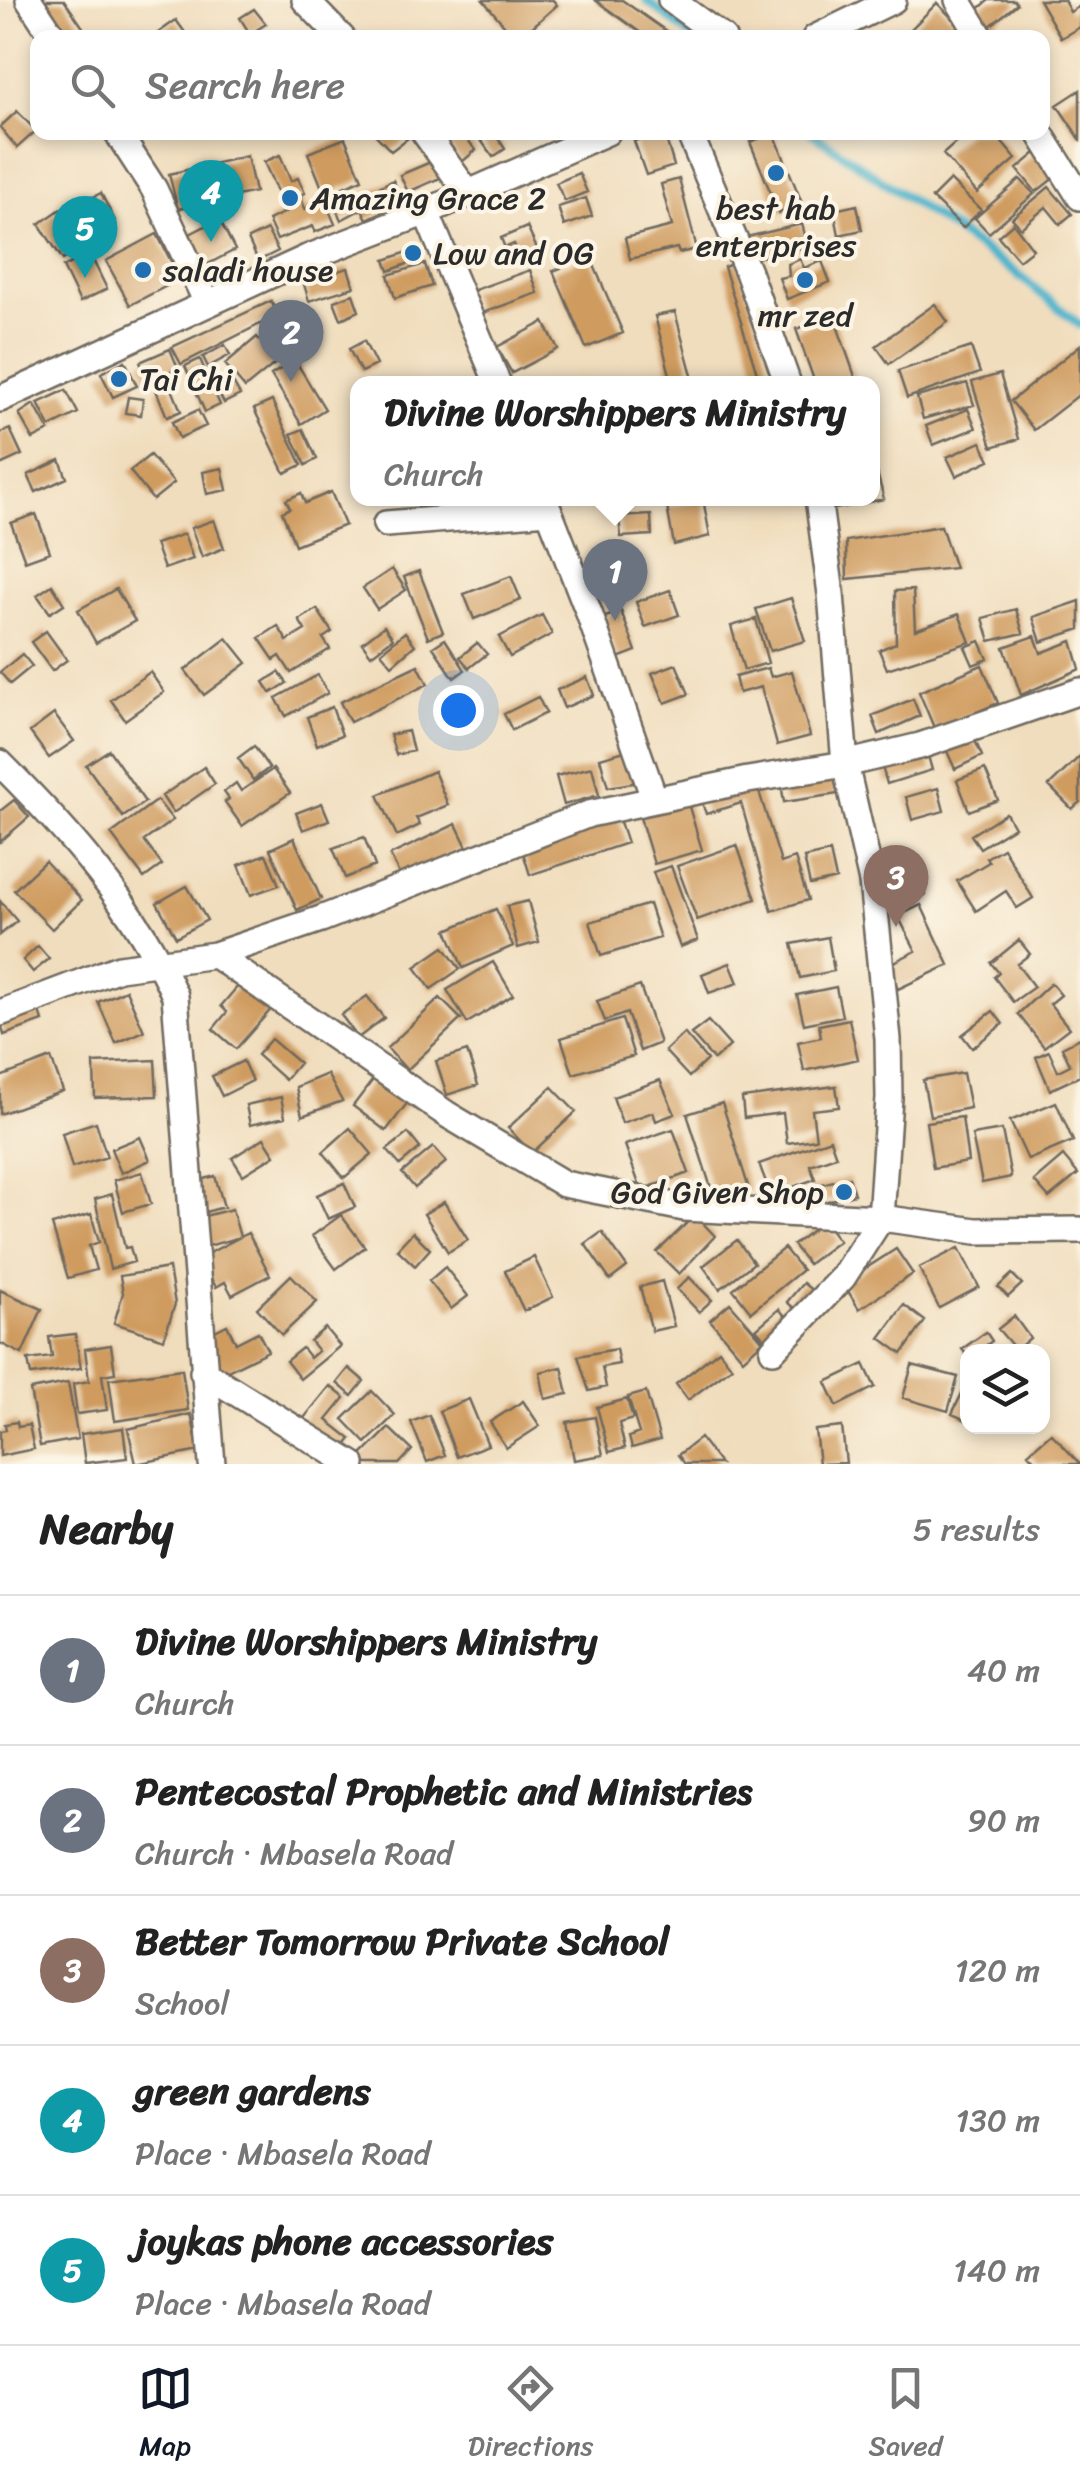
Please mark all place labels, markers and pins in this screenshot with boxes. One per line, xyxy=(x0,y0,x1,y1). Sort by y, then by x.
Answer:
pin: 4 xyxy=(178,160,244,242)
marker: best hab enterprises xyxy=(765,162,787,184)
place label: Amazing Grace 2 xyxy=(309,170,546,227)
place label: best hab enterprises xyxy=(696,180,856,274)
marker: Amazing Grace 2 xyxy=(279,187,301,209)
pin: 5 xyxy=(52,196,118,278)
place label: Low and OG xyxy=(433,225,594,282)
place label: saladi house xyxy=(162,242,333,299)
marker: Low and OG xyxy=(402,242,424,264)
marker: saladi house xyxy=(132,259,154,281)
marker: mr zed xyxy=(794,269,816,291)
place label: mr zed xyxy=(758,287,854,344)
pin: 2 xyxy=(258,300,324,382)
place label: Tai Chi xyxy=(139,351,234,408)
marker: Tai Chi xyxy=(108,368,130,390)
pin: 1 xyxy=(582,538,648,621)
pin: 3 xyxy=(864,844,928,927)
place label: God Given Shop xyxy=(611,1164,824,1221)
marker: God Given Shop xyxy=(833,1181,855,1203)

